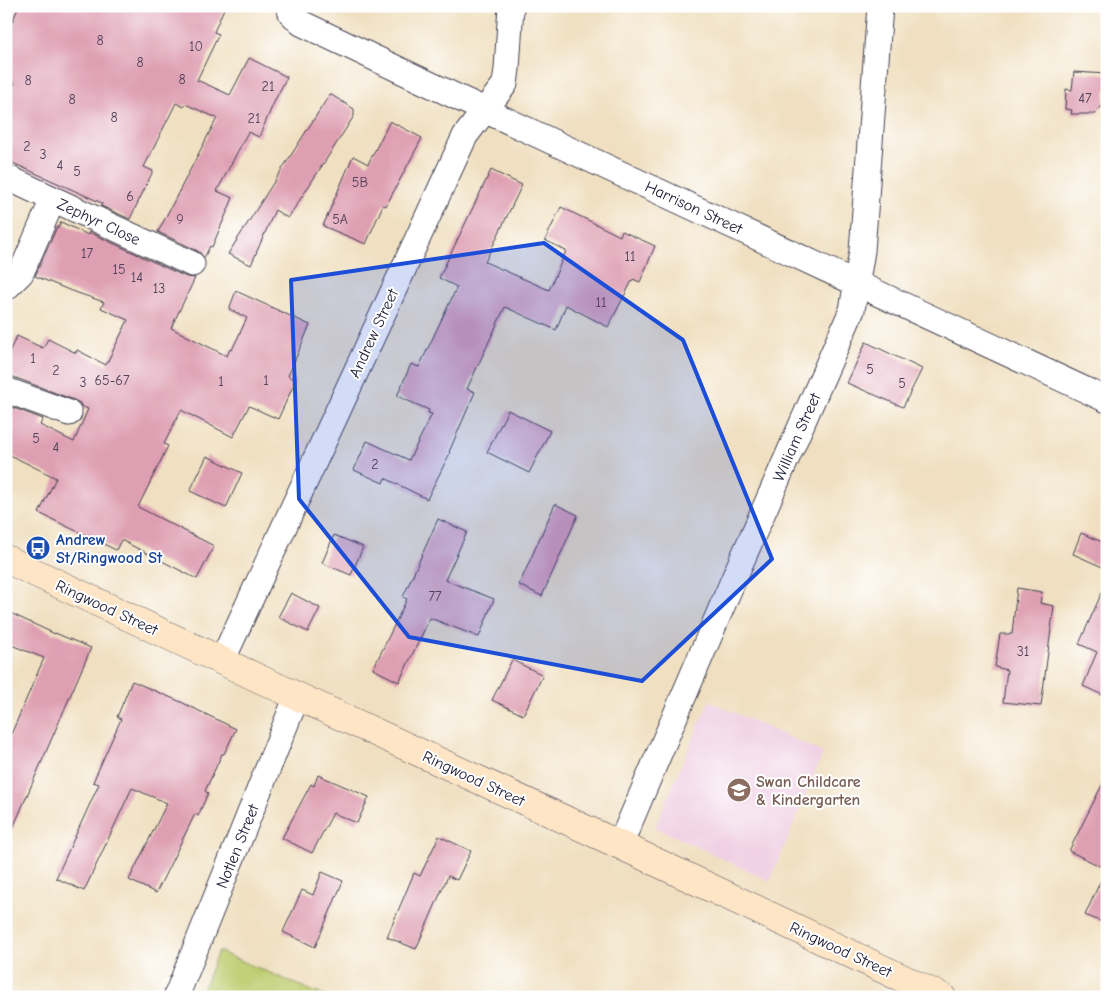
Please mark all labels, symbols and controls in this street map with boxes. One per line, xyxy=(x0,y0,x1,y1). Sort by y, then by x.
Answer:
house number: 8 xyxy=(96,32,104,49)
house number: 10 xyxy=(189,38,203,55)
house number: 8 xyxy=(136,54,144,71)
house number: 8 xyxy=(178,71,186,88)
house number: 8 xyxy=(24,72,32,89)
house number: 21 xyxy=(262,78,274,95)
house number: 47 xyxy=(1078,90,1092,107)
house number: 8 xyxy=(68,91,76,108)
house number: 8 xyxy=(110,109,118,126)
house number: 21 xyxy=(248,110,260,127)
house number: 2 xyxy=(23,138,31,155)
house number: 3 xyxy=(39,146,47,163)
house number: 4 xyxy=(57,157,64,174)
house number: 5 xyxy=(73,163,81,180)
house number: 5B xyxy=(352,174,368,191)
street label: Harrison Street xyxy=(642,177,746,239)
house number: 6 xyxy=(126,188,134,205)
street label: Zephyr Close xyxy=(54,195,143,249)
house number: 9 xyxy=(176,211,184,228)
house number: 5A xyxy=(332,211,348,228)
house number: 17 xyxy=(81,245,93,262)
house number: 11 xyxy=(624,248,636,265)
house number: 15 xyxy=(112,261,126,278)
house number: 14 xyxy=(131,269,143,286)
house number: 13 xyxy=(153,280,165,297)
street label: Andrew Street xyxy=(346,286,402,381)
house number: 11 xyxy=(595,294,607,311)
house number: 1 xyxy=(30,350,36,367)
house number: 5 xyxy=(866,361,874,378)
house number: 2 xyxy=(52,362,60,379)
house number: 65-67 xyxy=(94,372,130,389)
house number: 1 xyxy=(263,372,269,389)
house number: 1 xyxy=(218,373,224,390)
house number: 3 xyxy=(79,374,87,391)
house number: 5 xyxy=(898,375,906,392)
street label: William Street xyxy=(769,390,825,484)
house number: 5 xyxy=(32,430,40,447)
house number: 4 xyxy=(53,439,60,456)
house number: 2 xyxy=(371,456,379,473)
place label: Andrew St/Ringwood St xyxy=(56,531,163,567)
bus stop icon: Andrew St/Ringwood St xyxy=(25,535,51,561)
street label: Ringwood Street xyxy=(53,576,161,640)
house number: 77 xyxy=(428,588,442,605)
house number: 31 xyxy=(1017,643,1029,660)
street label: Ringwood Street xyxy=(420,747,528,811)
place label: Swan Childcare & Kindergarten xyxy=(756,773,861,809)
school or university icon: Swan Childcare & Kindergarten xyxy=(726,777,752,803)
street label: Notlen Street xyxy=(213,801,263,891)
street label: Ringwood Street xyxy=(787,918,895,982)

